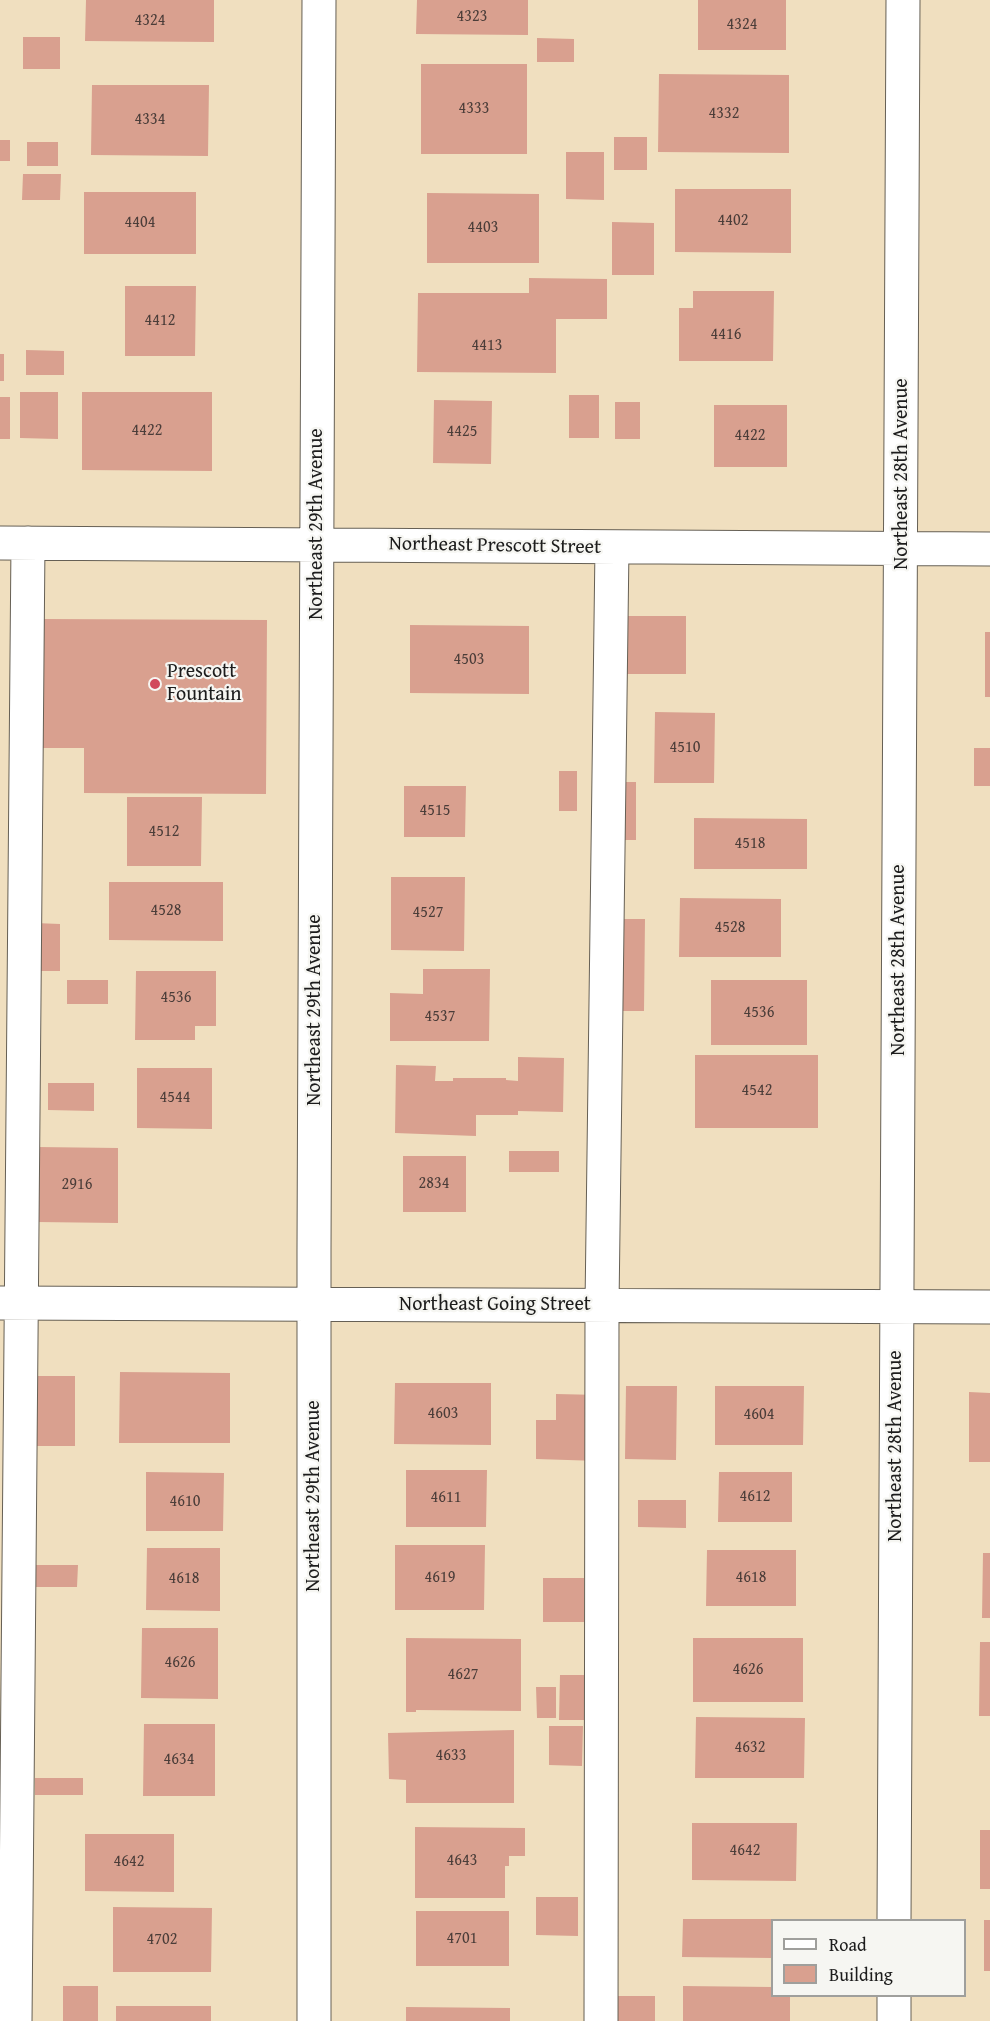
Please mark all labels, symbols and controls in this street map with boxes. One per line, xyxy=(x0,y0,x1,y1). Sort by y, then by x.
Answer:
house number: 4323 xyxy=(457,7,487,27)
house number: 4324 xyxy=(135,11,165,31)
house number: 4324 xyxy=(727,15,757,35)
house number: 4333 xyxy=(459,99,489,119)
house number: 4332 xyxy=(709,104,739,124)
house number: 4334 xyxy=(135,110,165,130)
house number: 4402 xyxy=(718,211,748,231)
house number: 4404 xyxy=(125,213,155,233)
house number: 4403 xyxy=(468,218,498,238)
house number: 4412 xyxy=(145,311,175,331)
house number: 4416 xyxy=(711,325,741,345)
house number: 4413 xyxy=(472,336,502,356)
street label: Northeast 28th Avenue xyxy=(890,378,914,570)
house number: 4422 xyxy=(132,421,162,441)
house number: 4425 xyxy=(447,422,477,442)
house number: 4422 xyxy=(735,426,765,446)
street label: Northeast 29th Avenue xyxy=(305,428,329,620)
street label: Northeast Prescott Street xyxy=(389,532,601,560)
house number: 4503 xyxy=(454,650,484,670)
place label: Prescott Fountain xyxy=(167,660,242,707)
marker: Prescott Fountain xyxy=(148,677,162,691)
house number: 4510 xyxy=(670,738,700,758)
house number: 4515 xyxy=(420,801,450,821)
house number: 4512 xyxy=(149,822,179,842)
house number: 4518 xyxy=(735,834,765,854)
street label: Northeast 28th Avenue xyxy=(887,864,911,1056)
house number: 4528 xyxy=(151,901,181,921)
house number: 4527 xyxy=(413,903,443,923)
street label: Northeast 29th Avenue xyxy=(303,914,327,1106)
house number: 4528 xyxy=(715,918,745,938)
house number: 4536 xyxy=(161,988,191,1008)
house number: 4536 xyxy=(744,1003,774,1023)
house number: 4537 xyxy=(425,1007,455,1027)
house number: 4542 xyxy=(742,1081,772,1101)
house number: 4544 xyxy=(160,1088,190,1108)
house number: 2834 xyxy=(419,1174,449,1194)
house number: 2916 xyxy=(62,1175,92,1195)
street label: Northeast Going Street xyxy=(399,1293,591,1317)
street label: Northeast 28th Avenue xyxy=(884,1350,908,1542)
street label: Northeast 29th Avenue xyxy=(302,1400,326,1592)
house number: 4603 xyxy=(428,1404,458,1424)
house number: 4604 xyxy=(744,1405,774,1425)
house number: 4612 xyxy=(740,1487,770,1507)
house number: 4611 xyxy=(431,1488,461,1508)
house number: 4610 xyxy=(170,1492,200,1512)
house number: 4619 xyxy=(425,1568,455,1588)
house number: 4618 xyxy=(736,1568,766,1588)
house number: 4618 xyxy=(169,1569,199,1589)
house number: 4626 xyxy=(165,1653,195,1673)
house number: 4626 xyxy=(733,1660,763,1680)
house number: 4627 xyxy=(448,1665,478,1685)
house number: 4632 xyxy=(735,1738,765,1758)
house number: 4633 xyxy=(436,1746,466,1766)
house number: 4634 xyxy=(164,1750,194,1770)
house number: 4642 xyxy=(730,1841,760,1861)
house number: 4643 xyxy=(447,1851,477,1871)
house number: 4642 xyxy=(114,1852,144,1872)
legend xyxy=(771,1919,966,1997)
house number: 4701 xyxy=(447,1929,477,1949)
house number: 4702 xyxy=(147,1930,177,1950)
text: Road xyxy=(829,1931,867,1958)
text: Building xyxy=(829,1961,893,1988)

